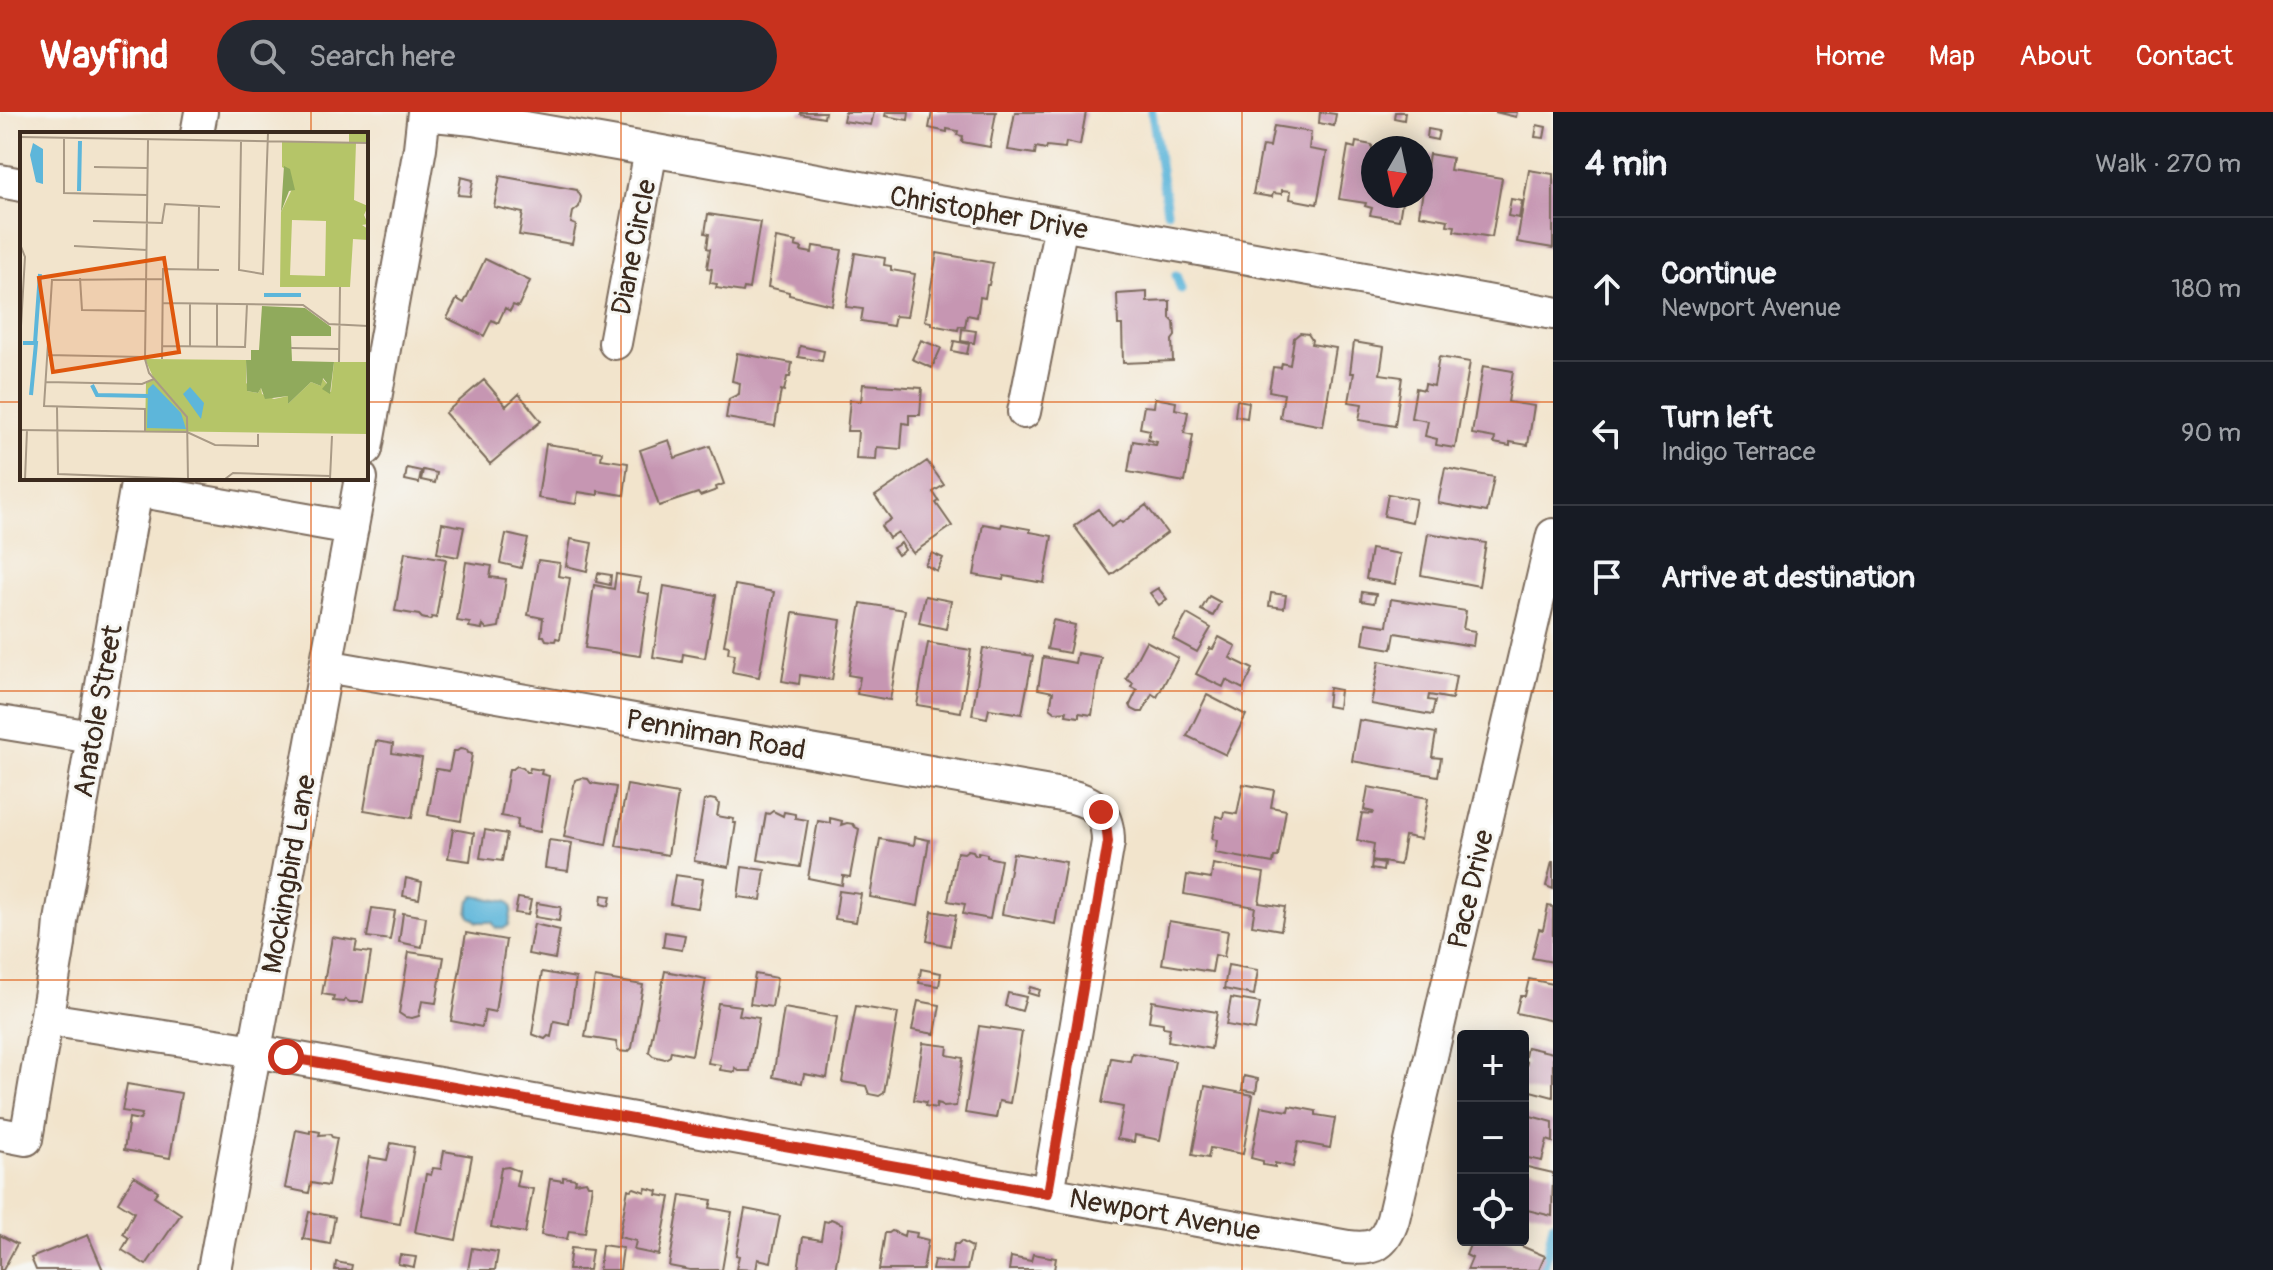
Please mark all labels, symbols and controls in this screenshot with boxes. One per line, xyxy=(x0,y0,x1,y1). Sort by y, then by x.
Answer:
search box xyxy=(217,20,777,92)
text: Wayfind xyxy=(40,32,169,80)
icon: search xyxy=(245,34,289,78)
text: Search here xyxy=(309,38,455,75)
text: Home xyxy=(1814,39,1885,74)
text: Map xyxy=(1929,39,1975,74)
text: About xyxy=(2019,39,2092,74)
text: Contact xyxy=(2136,39,2233,74)
inset map xyxy=(20,132,368,480)
north arrow xyxy=(1361,136,1433,208)
text: 4 min xyxy=(1585,143,1667,186)
text: Walk · 270 m xyxy=(2095,148,2241,180)
street label: Diane Circle xyxy=(604,176,665,318)
street label: Christopher Drive xyxy=(887,179,1091,248)
text: Continue xyxy=(1661,255,1776,292)
icon: ahead xyxy=(1585,267,1629,311)
text: 180 m xyxy=(2171,273,2241,305)
text: Newport Avenue xyxy=(1661,292,1841,324)
text: Turn left xyxy=(1661,399,1772,436)
icon: left xyxy=(1585,411,1629,455)
text: 90 m xyxy=(2181,417,2241,449)
text: Indigo Terrace xyxy=(1661,436,1815,468)
icon: arrive xyxy=(1585,555,1629,599)
text: Arrive at destination xyxy=(1661,559,1915,596)
street label: Anatole Street xyxy=(66,621,131,800)
street label: Penniman Road xyxy=(623,702,808,768)
street label: Mockingbird Lane xyxy=(255,772,324,976)
route end xyxy=(1083,794,1119,830)
street label: Pace Drive xyxy=(1441,826,1502,952)
map controls xyxy=(1457,1030,1529,1246)
button: + xyxy=(1457,1030,1529,1102)
route start xyxy=(268,1039,304,1075)
button: − xyxy=(1457,1102,1529,1174)
button: locate xyxy=(1457,1174,1529,1246)
street label: Newport Avenue xyxy=(1067,1181,1263,1250)

